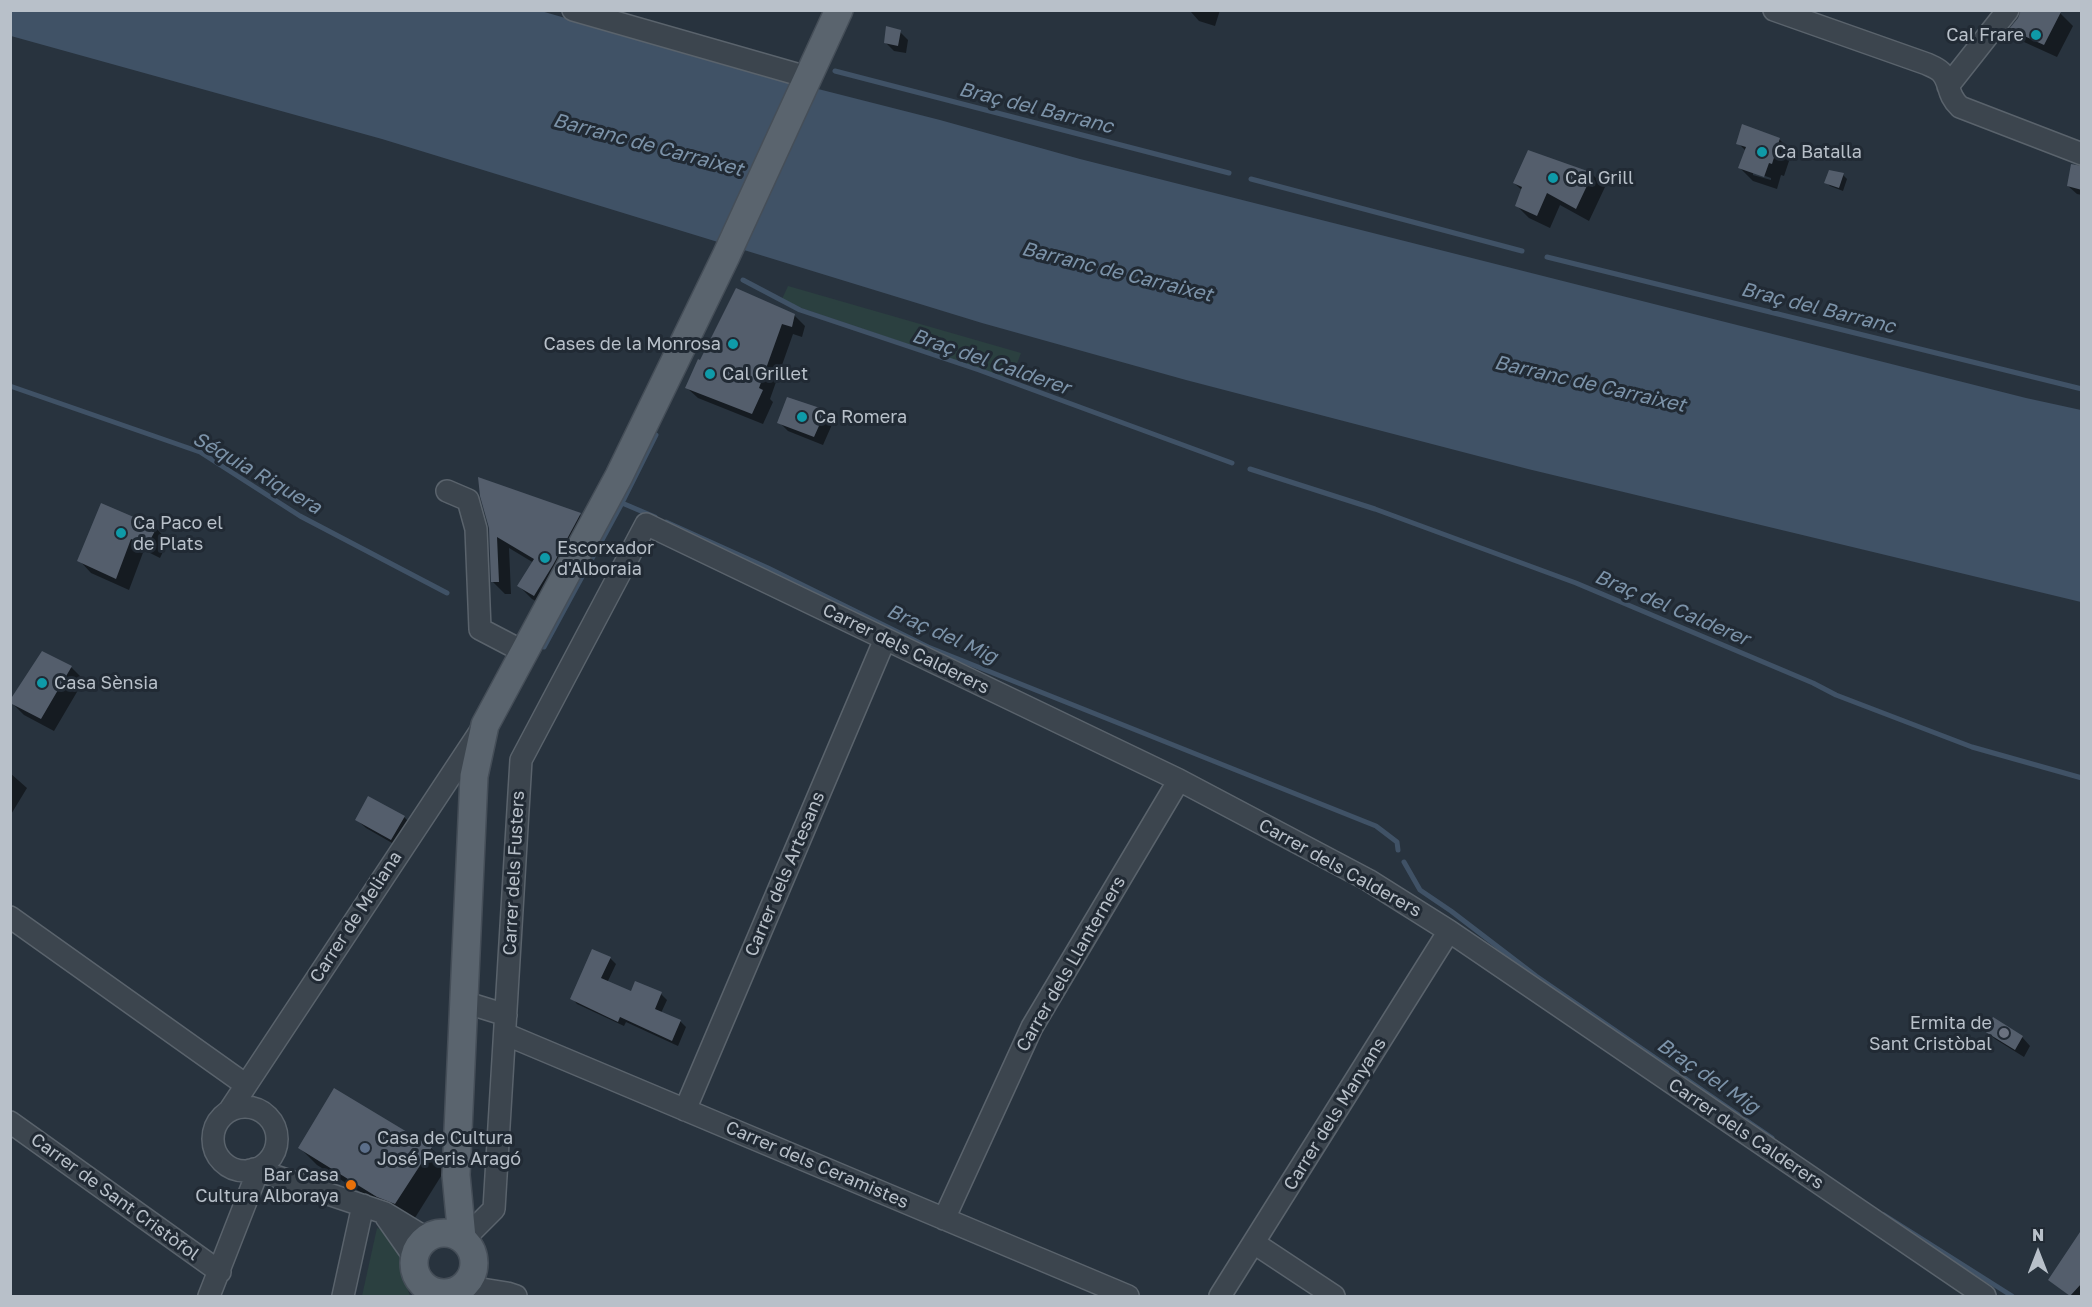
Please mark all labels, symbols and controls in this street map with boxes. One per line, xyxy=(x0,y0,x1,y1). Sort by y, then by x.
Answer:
place label: Cal Frare xyxy=(1946,24,2024,46)
marker: Cal Frare xyxy=(2029,28,2043,42)
water label: Braç del Barranc xyxy=(956,77,1116,139)
water label: Barranc de Carraixet xyxy=(550,108,746,182)
place label: Ca Batalla xyxy=(1774,141,1862,163)
marker: Ca Batalla xyxy=(1755,145,1769,159)
place label: Cal Grill xyxy=(1565,167,1634,189)
marker: Cal Grill xyxy=(1546,171,1560,185)
water label: Barranc de Carraixet xyxy=(1019,237,1215,307)
water label: Braç del Barranc xyxy=(1738,277,1898,339)
water label: Braç del Calderer xyxy=(909,324,1073,400)
place label: Cases de la Monrosa xyxy=(543,333,721,355)
marker: Cases de la Monrosa xyxy=(726,337,740,351)
water label: Barranc de Carraixet xyxy=(1492,350,1688,418)
place label: Cal Grillet xyxy=(722,363,808,385)
marker: Cal Grillet xyxy=(703,367,717,381)
place label: Ca Romera xyxy=(814,406,907,428)
marker: Ca Romera xyxy=(795,410,809,424)
water label: Séquia Riquera xyxy=(189,427,325,519)
place label: Ca Paco el de Plats xyxy=(133,512,223,554)
marker: Ca Paco el de Plats xyxy=(114,526,128,540)
place label: Escorxador d'Alboraia xyxy=(557,537,654,580)
marker: Escorxador d'Alboraia xyxy=(538,551,552,565)
water label: Braç del Calderer xyxy=(1591,565,1753,651)
street label: Carrer dels Calderers xyxy=(819,599,993,699)
water label: Braç del Mig xyxy=(883,599,1001,669)
place label: Casa Sènsia xyxy=(54,672,158,694)
marker: Casa Sènsia xyxy=(35,676,49,690)
street label: Carrer dels Artesans xyxy=(740,788,830,960)
street label: Carrer dels Fusters xyxy=(499,790,529,956)
street label: Carrer dels Calderers xyxy=(1255,814,1425,922)
street label: Carrer de Meliana xyxy=(306,847,406,987)
street label: Carrer dels Llanterners xyxy=(1012,872,1130,1056)
place label: Ermita de Sant Cristòbal xyxy=(1869,1012,1992,1054)
marker: Ermita de Sant Cristòbal xyxy=(1997,1026,2011,1040)
water label: Braç del Mig xyxy=(1652,1033,1764,1119)
street label: Carrer dels Manyans xyxy=(1279,1034,1391,1194)
street label: Carrer dels Calderers xyxy=(1664,1074,1828,1194)
street label: Carrer dels Ceramistes xyxy=(722,1117,912,1213)
place label: Casa de Cultura José Peris Aragó xyxy=(377,1127,521,1170)
street label: Carrer de Sant Cristòfol xyxy=(27,1129,203,1265)
marker: Casa de Cultura José Peris Aragó xyxy=(358,1141,372,1155)
place label: Bar Casa Cultura Alboraya xyxy=(195,1164,339,1206)
marker: Bar Casa Cultura Alboraya xyxy=(344,1178,358,1192)
north arrow xyxy=(2008,1223,2068,1283)
text: N xyxy=(2032,1225,2044,1245)

